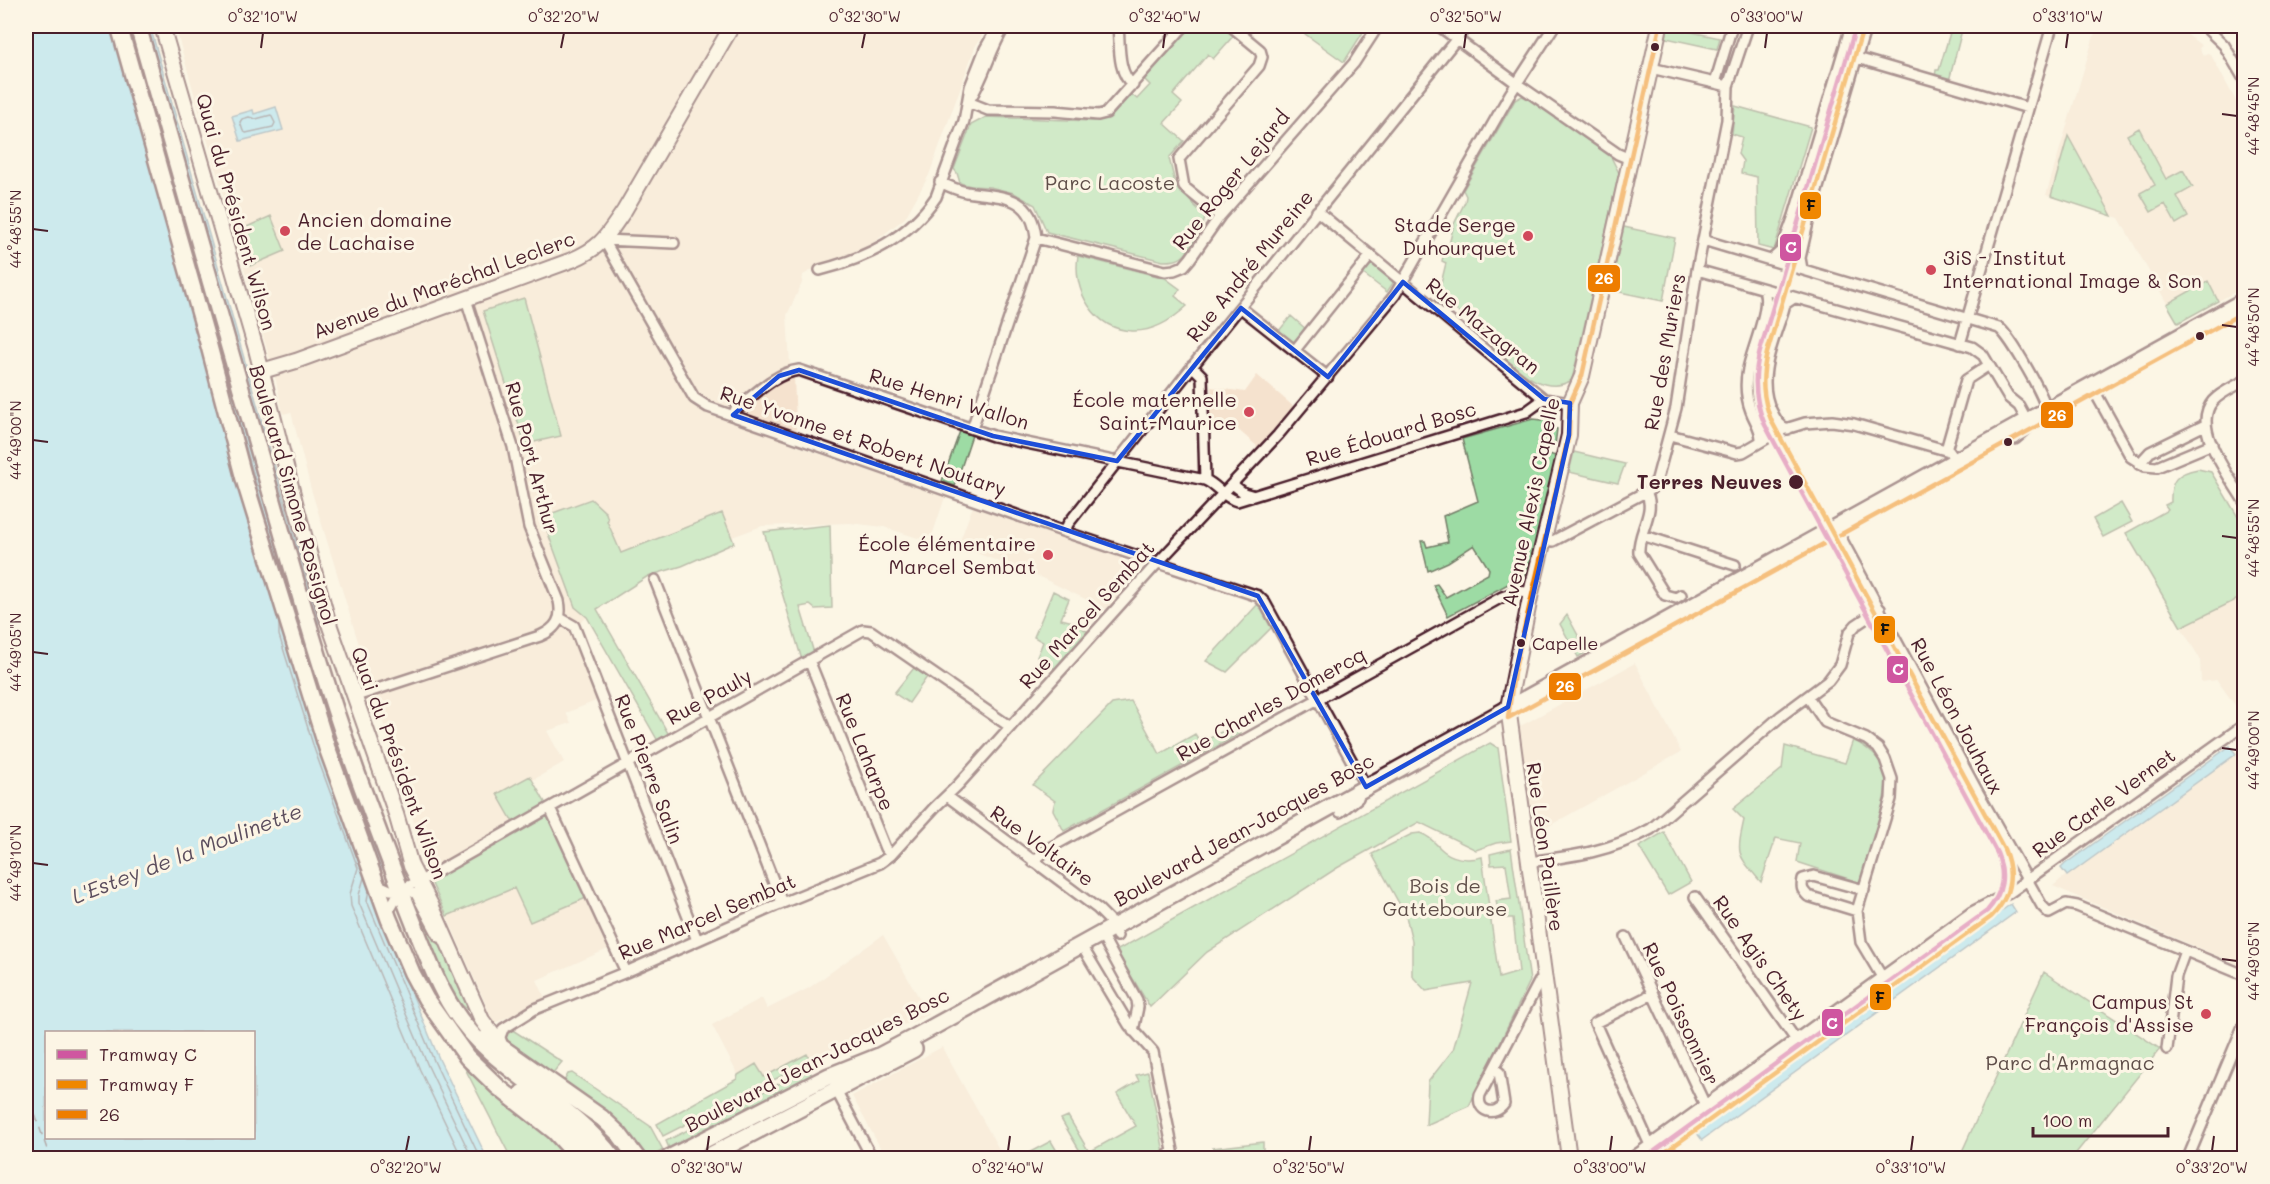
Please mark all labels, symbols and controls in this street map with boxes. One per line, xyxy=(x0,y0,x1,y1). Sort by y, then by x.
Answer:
text: 0°32'10"W xyxy=(228,6,298,26)
text: 0°32'20"W xyxy=(528,6,600,26)
text: 0°32'30"W xyxy=(829,6,901,26)
text: 0°32'40"W xyxy=(1129,6,1201,26)
text: 0°32'50"W xyxy=(1430,6,1502,26)
text: 0°33'00"W xyxy=(1731,6,1803,26)
text: 0°33'10"W xyxy=(2033,6,2103,26)
unlabelled marker xyxy=(1649,41,1661,53)
text: 44°48'45"N xyxy=(2243,77,2263,155)
street label: Quai du Président Wilson xyxy=(191,90,283,333)
street label: Rue Roger Lejard xyxy=(1166,104,1295,255)
park label: Parc Lacoste xyxy=(1045,169,1175,195)
street label: Rue André Mureine xyxy=(1180,184,1318,347)
text: 44°48'55"N xyxy=(5,190,25,268)
line badge: F xyxy=(1799,191,1822,220)
text: F xyxy=(1806,194,1816,215)
place label: Ancien domaine de Lachaise xyxy=(297,206,452,255)
place label: Stade Serge Duhourquet xyxy=(1394,211,1516,260)
marker: Ancien domaine de Lachaise xyxy=(278,224,292,238)
street label: Avenue du Maréchal Leclerc xyxy=(309,224,578,344)
marker: Stade Serge Duhourquet xyxy=(1521,229,1535,243)
line badge: C xyxy=(1779,233,1802,262)
text: C xyxy=(1785,236,1797,257)
place label: 3iS - Institut International Image & Son xyxy=(1943,244,2202,293)
marker: 3iS - Institut International Image & Son xyxy=(1924,263,1938,277)
line badge: 26 xyxy=(1587,264,1621,293)
text: 26 xyxy=(1595,267,1614,288)
street label: Rue Mazagran xyxy=(1421,271,1546,379)
street label: Rue des Muriers xyxy=(1637,271,1691,432)
text: 44°48'50"N xyxy=(2243,288,2263,366)
unlabelled marker xyxy=(2194,330,2206,342)
street label: Rue Henri Wallon xyxy=(866,361,1032,435)
street label: Boulevard Simone Rossignol xyxy=(244,362,344,628)
street label: Rue Port Arthur xyxy=(500,379,566,537)
street label: Rue Yvonne et Robert Noutary xyxy=(717,379,1010,501)
place label: École maternelle Saint-Maurice xyxy=(1073,386,1237,435)
street label: Rue Édouard Bosc xyxy=(1302,395,1479,471)
street label: Avenue Alexis Capelle xyxy=(1495,395,1565,609)
text: 44°49'00"N xyxy=(5,400,25,480)
line badge: 26 xyxy=(2040,401,2074,429)
text: 26 xyxy=(2048,404,2067,425)
marker: École maternelle Saint-Maurice xyxy=(1242,405,1256,419)
unlabelled marker xyxy=(2002,436,2014,448)
place label: Terres Neuves xyxy=(1637,468,1782,494)
marker: Terres Neuves xyxy=(1787,473,1805,491)
text: 44°48'55"N xyxy=(2243,499,2263,577)
place label: École élémentaire Marcel Sembat xyxy=(858,530,1036,579)
street label: Rue Marcel Sembat xyxy=(1013,535,1160,694)
marker: École élémentaire Marcel Sembat xyxy=(1041,548,1055,562)
text: 44°49'05"N xyxy=(5,613,25,691)
line badge: F xyxy=(1873,615,1896,644)
text: F xyxy=(1880,618,1890,639)
place label: Capelle xyxy=(1532,631,1599,655)
street label: Rue Léon Jouhaux xyxy=(1906,633,2010,798)
marker: Capelle xyxy=(1515,637,1527,649)
street label: Rue Charles Domercq xyxy=(1171,640,1370,766)
street label: Quai du Président Wilson xyxy=(346,643,454,882)
line badge: C xyxy=(1886,655,1909,684)
text: C xyxy=(1892,658,1904,679)
street label: Rue Pauly xyxy=(661,662,756,730)
line badge: 26 xyxy=(1548,672,1582,701)
text: 26 xyxy=(1556,675,1575,696)
street label: Rue Laharpe xyxy=(831,689,901,814)
street label: Rue Pierre Salin xyxy=(609,690,690,847)
text: 44°49'00"N xyxy=(2243,710,2263,790)
street label: Rue Carle Vernet xyxy=(2027,742,2180,863)
street label: Boulevard Jean-Jacques Bosc xyxy=(1109,747,1378,912)
street label: Rue Léon Paillère xyxy=(1521,761,1571,933)
water label: L'Estey de la Moulinette xyxy=(68,796,305,909)
street label: Rue Voltaire xyxy=(986,799,1100,892)
text: 44°49'10"N xyxy=(5,825,25,901)
street label: Rue Marcel Sembat xyxy=(614,867,799,965)
park label: Bois de Gattebourse xyxy=(1383,872,1507,921)
street label: Rue Agis Chety xyxy=(1708,890,1814,1025)
text: 44°49'05"N xyxy=(2243,922,2263,1000)
street label: Rue Poissonnier xyxy=(1637,938,1726,1089)
street label: Boulevard Jean-Jacques Bosc xyxy=(680,981,953,1137)
line badge: F xyxy=(1869,983,1892,1011)
text: F xyxy=(1875,986,1885,1007)
place label: Campus St François d'Assise xyxy=(2025,988,2194,1037)
marker: Campus St François d'Assise xyxy=(2199,1007,2213,1021)
line badge: C xyxy=(1821,1008,1844,1037)
text: C xyxy=(1826,1012,1838,1033)
legend xyxy=(45,1031,255,1139)
text: Tramway C xyxy=(99,1042,197,1066)
park label: Parc d'Armagnac xyxy=(1985,1049,2155,1075)
text: Tramway F xyxy=(99,1072,194,1096)
scale bar xyxy=(2033,1100,2168,1138)
text: 26 xyxy=(99,1102,120,1126)
text: 100 m xyxy=(2042,1108,2092,1132)
text: 0°32'20"W xyxy=(370,1157,442,1177)
text: 0°32'30"W xyxy=(671,1157,743,1177)
text: 0°32'40"W xyxy=(972,1157,1044,1177)
text: 0°32'50"W xyxy=(1273,1157,1345,1177)
text: 0°33'00"W xyxy=(1574,1157,1646,1177)
text: 0°33'10"W xyxy=(1876,1157,1946,1177)
text: 0°33'20"W xyxy=(2176,1157,2248,1177)

